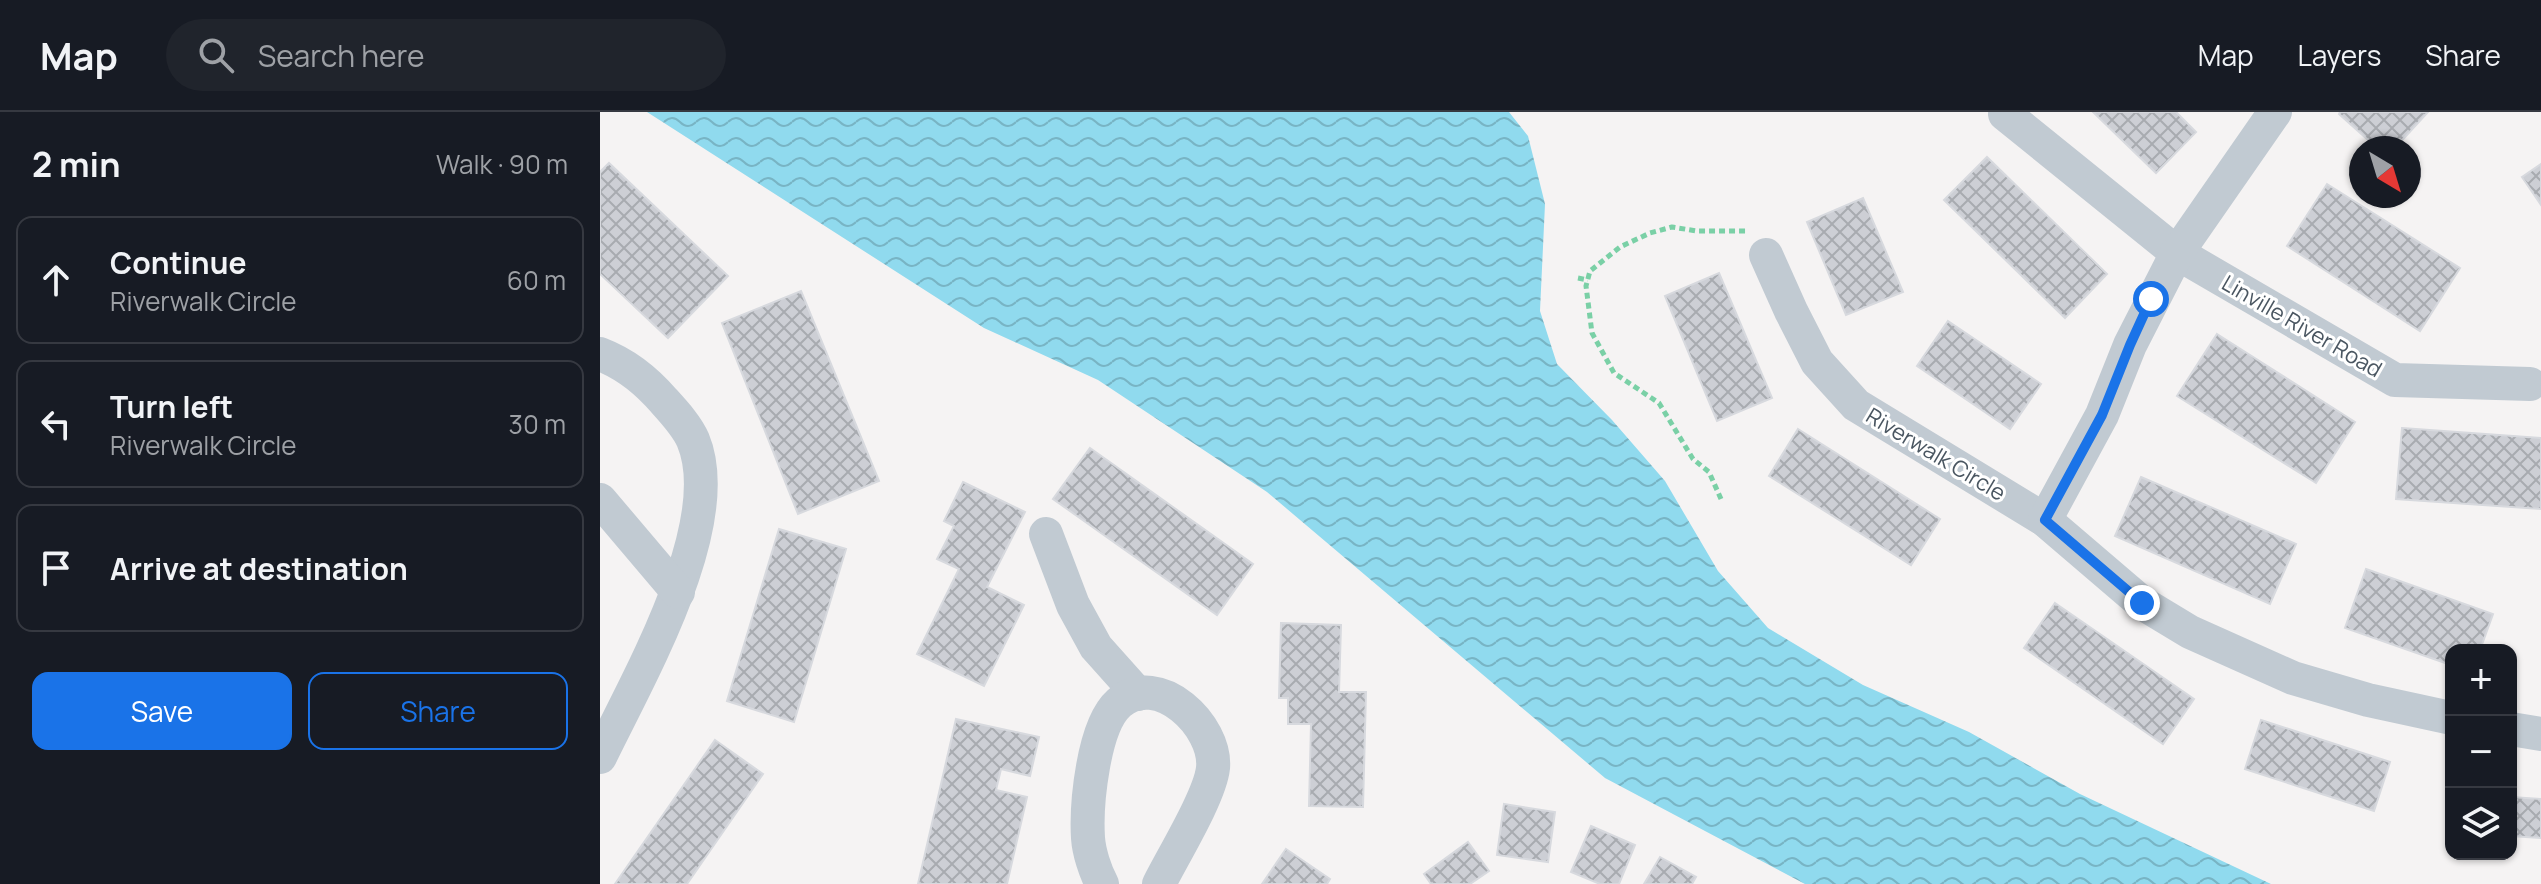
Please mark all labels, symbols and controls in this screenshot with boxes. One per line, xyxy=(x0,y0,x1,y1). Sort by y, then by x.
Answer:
search box xyxy=(166,19,726,91)
text: Map xyxy=(40,29,118,81)
icon: search xyxy=(194,33,238,77)
text: Search here xyxy=(258,35,425,76)
text: Map xyxy=(2198,36,2254,74)
text: Layers xyxy=(2298,36,2381,74)
text: Share xyxy=(2425,36,2501,74)
north arrow xyxy=(2349,136,2421,208)
text: 2 min xyxy=(32,141,120,187)
text: Walk · 90 m xyxy=(436,146,568,182)
text: Continue xyxy=(110,242,246,283)
icon: ahead xyxy=(34,258,78,302)
text: 60 m xyxy=(507,262,566,298)
street label: Linville River Road xyxy=(2216,268,2388,384)
route start xyxy=(2133,281,2169,317)
text: Riverwalk Circle xyxy=(110,283,297,319)
text: Turn left xyxy=(110,386,233,427)
street label: Riverwalk Circle xyxy=(1861,400,2011,508)
icon: left xyxy=(34,402,78,446)
text: 30 m xyxy=(509,406,566,442)
text: Riverwalk Circle xyxy=(110,427,297,463)
icon: arrive xyxy=(34,546,78,590)
text: Arrive at destination xyxy=(110,548,408,589)
route end xyxy=(2124,585,2160,621)
map controls xyxy=(2445,644,2517,860)
button: + xyxy=(2445,644,2517,716)
button: Save xyxy=(32,672,292,750)
button: Share xyxy=(308,672,568,750)
button: − xyxy=(2445,716,2517,788)
button: layers xyxy=(2445,788,2517,860)

